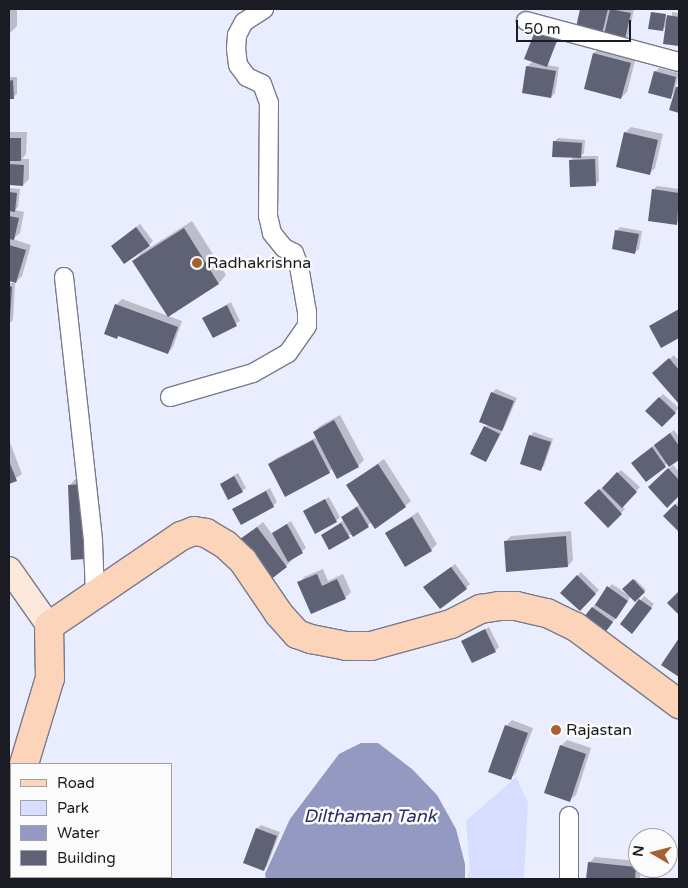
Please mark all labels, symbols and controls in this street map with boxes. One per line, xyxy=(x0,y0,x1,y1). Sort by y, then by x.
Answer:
scale bar xyxy=(518,10,633,42)
text: 50 m xyxy=(524,20,561,38)
place label: Radhakrishna xyxy=(207,253,311,273)
marker: Radhakrishna xyxy=(191,257,203,269)
place label: Rajastan xyxy=(566,720,632,740)
marker: Rajastan xyxy=(550,724,562,736)
legend xyxy=(10,763,172,878)
text: Road xyxy=(57,774,95,792)
text: Park xyxy=(57,799,89,817)
water label: Dilthaman Tank xyxy=(304,805,436,827)
text: Water xyxy=(57,824,100,842)
north arrow xyxy=(628,828,678,878)
text: N xyxy=(629,844,648,858)
text: Building xyxy=(57,849,116,867)

